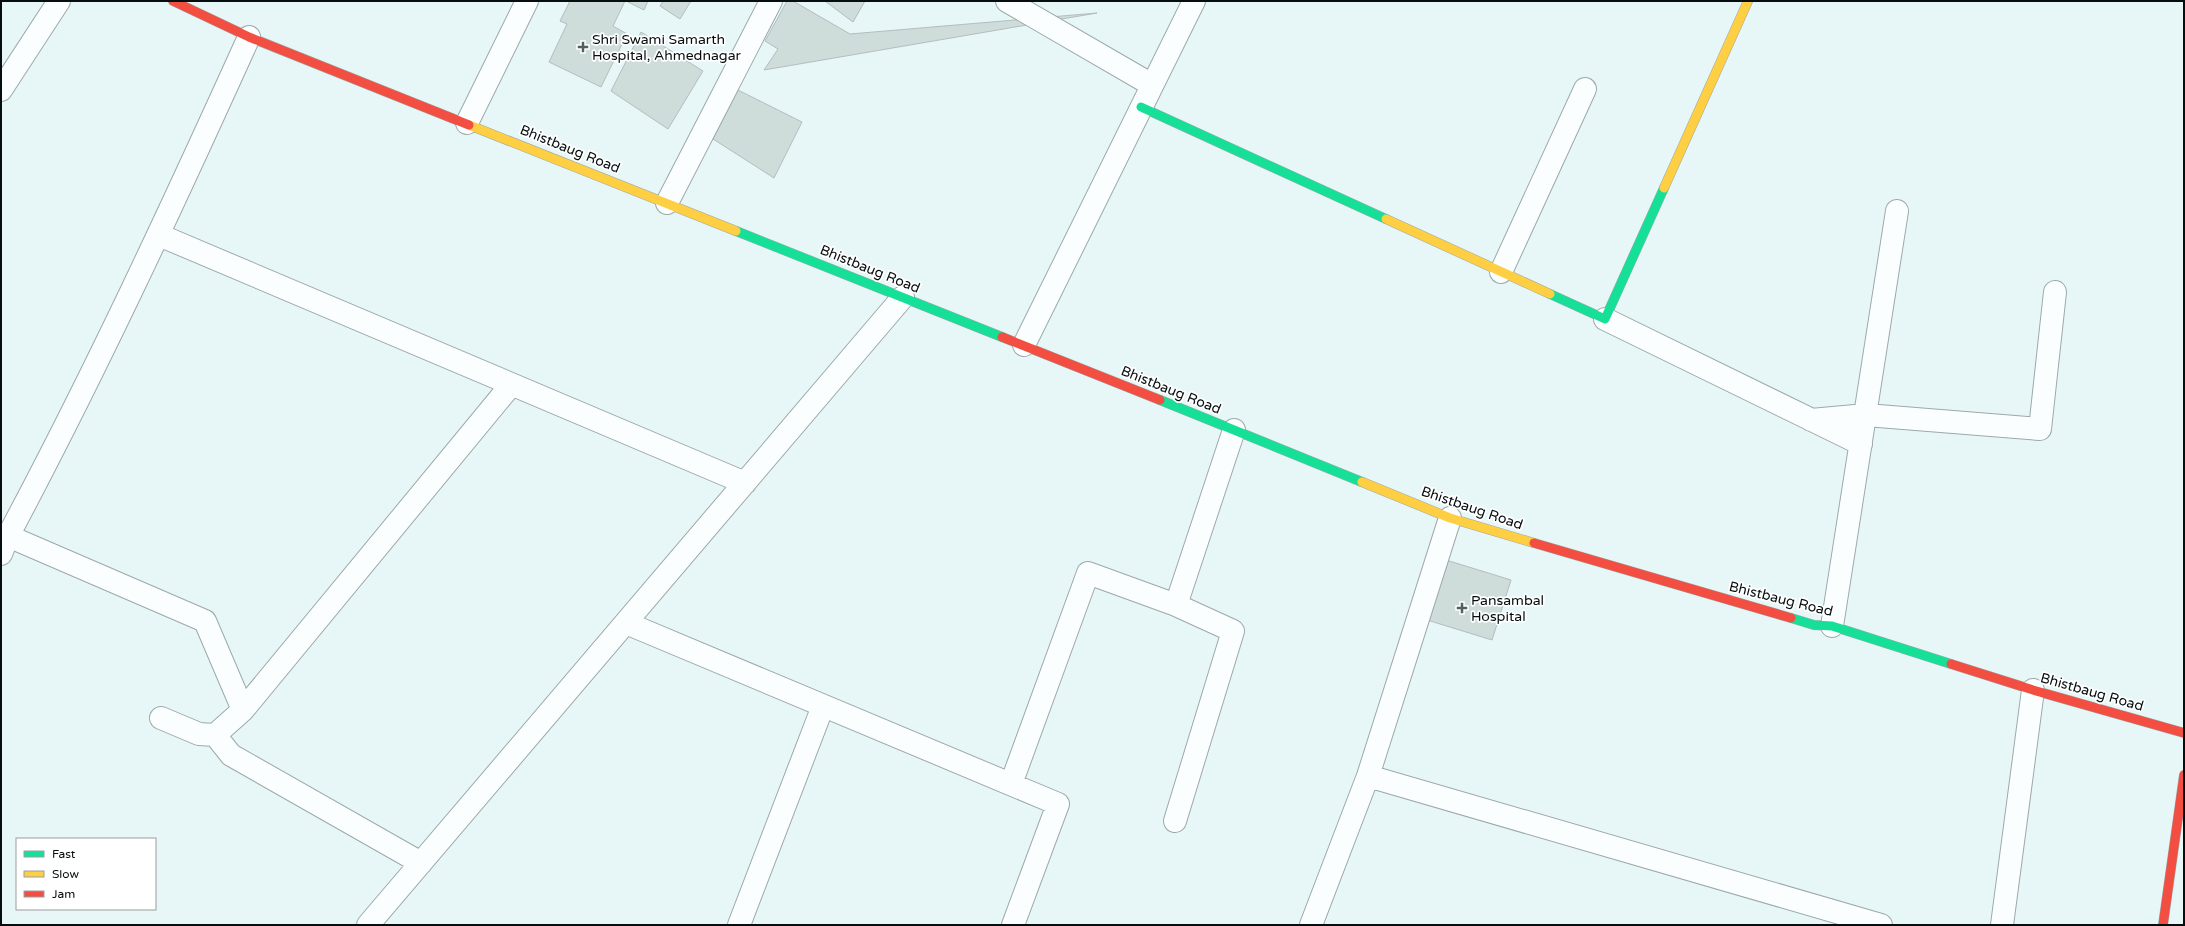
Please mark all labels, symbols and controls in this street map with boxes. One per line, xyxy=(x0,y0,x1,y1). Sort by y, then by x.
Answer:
place label: Shri Swami Samarth Hospital, Ahmednagar xyxy=(592,31,741,64)
marker: Shri Swami Samarth Hospital, Ahmednagar xyxy=(577,41,589,53)
street label: Bhistbaug Road xyxy=(517,121,623,177)
street label: Bhistbaug Road xyxy=(817,241,923,297)
street label: Bhistbaug Road xyxy=(1118,362,1224,418)
street label: Bhistbaug Road xyxy=(1419,483,1525,533)
street label: Bhistbaug Road xyxy=(1727,578,1835,620)
place label: Pansambal Hospital xyxy=(1471,592,1544,625)
marker: Pansambal Hospital xyxy=(1456,602,1468,614)
street label: Bhistbaug Road xyxy=(2038,669,2146,715)
legend xyxy=(16,838,156,910)
text: Fast xyxy=(52,847,76,861)
text: Slow xyxy=(52,867,79,881)
text: Jam xyxy=(52,887,75,901)

